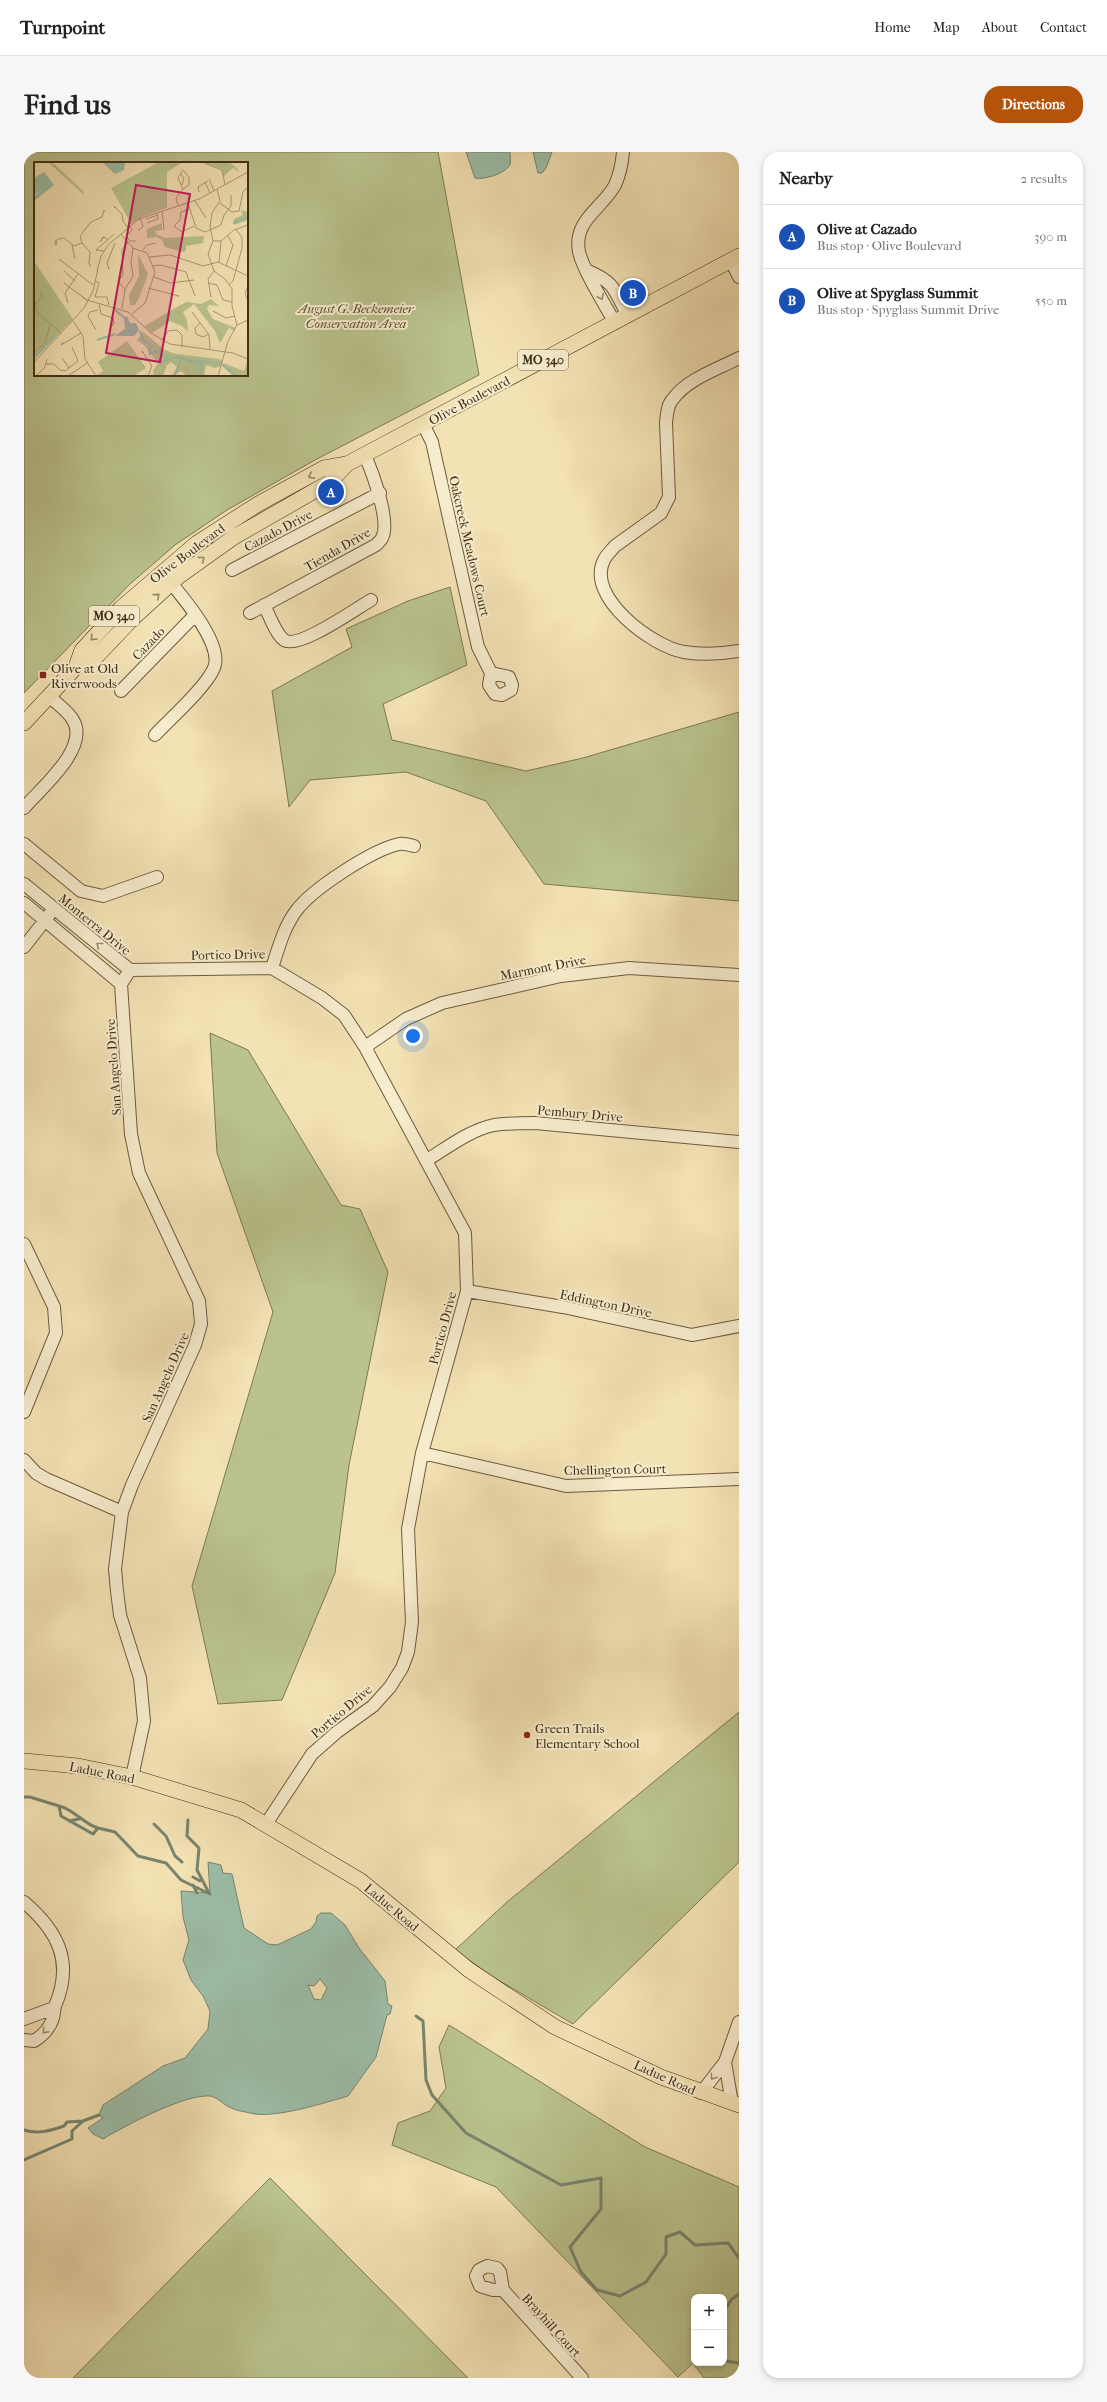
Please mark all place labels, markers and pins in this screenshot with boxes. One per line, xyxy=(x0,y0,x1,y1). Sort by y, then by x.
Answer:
pin: B xyxy=(620,278,646,308)
pin: A xyxy=(318,477,344,507)
place label: Olive at Old Riverwoods xyxy=(51,661,119,691)
marker: Olive at Old Riverwoods xyxy=(38,670,48,680)
place label: Green Trails Elementary School xyxy=(535,1721,640,1751)
marker: Green Trails Elementary School xyxy=(522,1730,532,1740)

